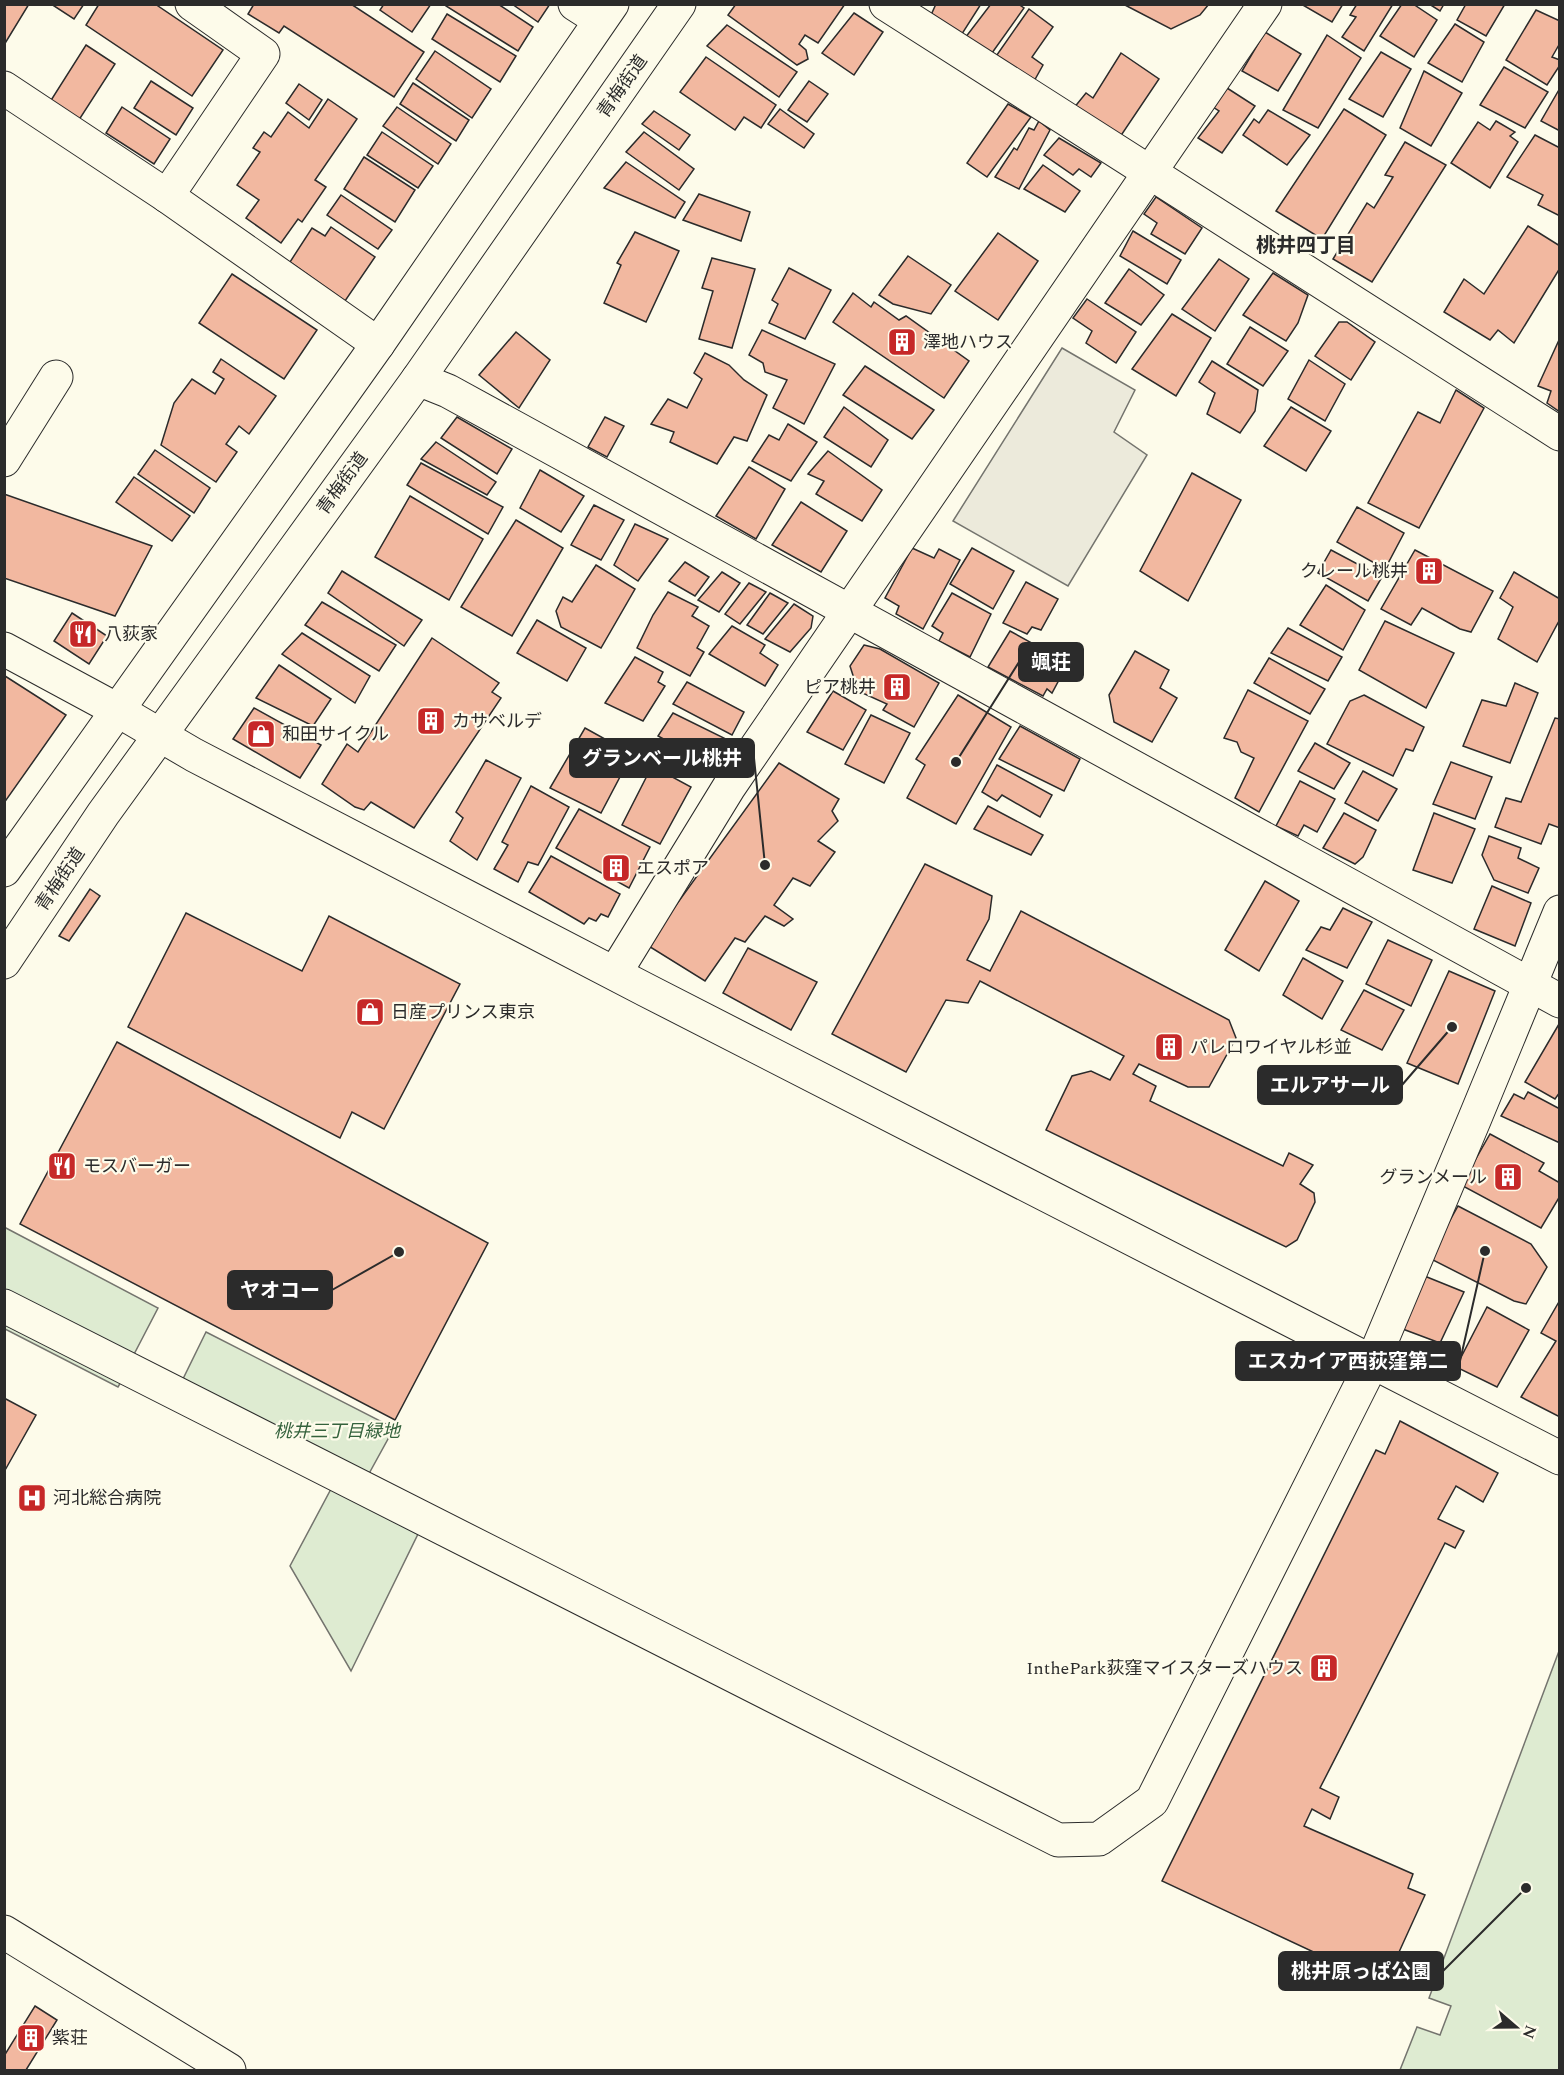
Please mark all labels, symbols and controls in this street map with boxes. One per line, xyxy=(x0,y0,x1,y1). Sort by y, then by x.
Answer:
street label: 青梅街道 xyxy=(591,49,654,124)
district label: 桃井四丁目 xyxy=(1256,231,1356,261)
building icon: 澤地ハウス xyxy=(886,326,918,358)
place label: 澤地ハウス xyxy=(923,329,1013,356)
street label: 青梅街道 xyxy=(310,446,374,520)
building icon: クレール桃井 xyxy=(1413,555,1445,587)
place label: クレール桃井 xyxy=(1300,558,1408,585)
restaurant icon: 八荻家 xyxy=(67,618,99,650)
place label: 八荻家 xyxy=(104,621,158,648)
callout: 颯荘 xyxy=(1019,643,1083,681)
text: 颯荘 xyxy=(1031,648,1071,678)
building icon: ピア桃井 xyxy=(881,671,913,703)
place label: ピア桃井 xyxy=(804,674,876,701)
building icon: カサベルデ xyxy=(415,705,447,737)
place label: カサベルデ xyxy=(452,708,542,735)
shop icon: 和田サイクル xyxy=(245,718,277,750)
place label: 和田サイクル xyxy=(282,721,389,748)
callout: グランベール桃井 xyxy=(570,739,754,777)
text: グランベール桃井 xyxy=(582,744,742,774)
street label: 青梅街道 xyxy=(29,842,92,917)
building icon: エスポア xyxy=(600,852,632,884)
place label: エスポア xyxy=(637,855,709,882)
shop icon: 日産プリンス東京 xyxy=(354,996,386,1028)
place label: 日産プリンス東京 xyxy=(391,999,535,1026)
building icon: パレロワイヤル杉並 xyxy=(1153,1031,1185,1063)
place label: パレロワイヤル杉並 xyxy=(1190,1034,1351,1061)
callout: エルアサール xyxy=(1258,1066,1402,1104)
text: エルアサール xyxy=(1270,1071,1390,1101)
restaurant icon: モスバーガー xyxy=(46,1150,78,1182)
place label: モスバーガー xyxy=(83,1153,191,1180)
building icon: グランメール xyxy=(1492,1161,1524,1193)
place label: グランメール xyxy=(1380,1164,1487,1191)
callout: ヤオコー xyxy=(228,1271,332,1309)
text: ヤオコー xyxy=(240,1276,320,1306)
callout: エスカイア西荻窪第二 xyxy=(1236,1342,1460,1380)
text: エスカイア西荻窪第二 xyxy=(1248,1347,1448,1377)
park label: 桃井三丁目緑地 xyxy=(274,1418,402,1445)
hospital icon: 河北総合病院 xyxy=(16,1482,48,1514)
place label: 河北総合病院 xyxy=(53,1485,161,1512)
building icon: InthePark荻窪マイスターズハウス xyxy=(1308,1652,1340,1684)
place label: InthePark荻窪マイスターズハウス xyxy=(1026,1655,1303,1682)
callout: 桃井原っぱ公園 xyxy=(1279,1952,1443,1990)
text: 桃井原っぱ公園 xyxy=(1291,1957,1431,1987)
north arrow xyxy=(1486,1997,1546,2057)
building icon: 紫荘 xyxy=(15,2022,47,2054)
text: N xyxy=(1516,2022,1543,2042)
place label: 紫荘 xyxy=(52,2025,88,2052)

